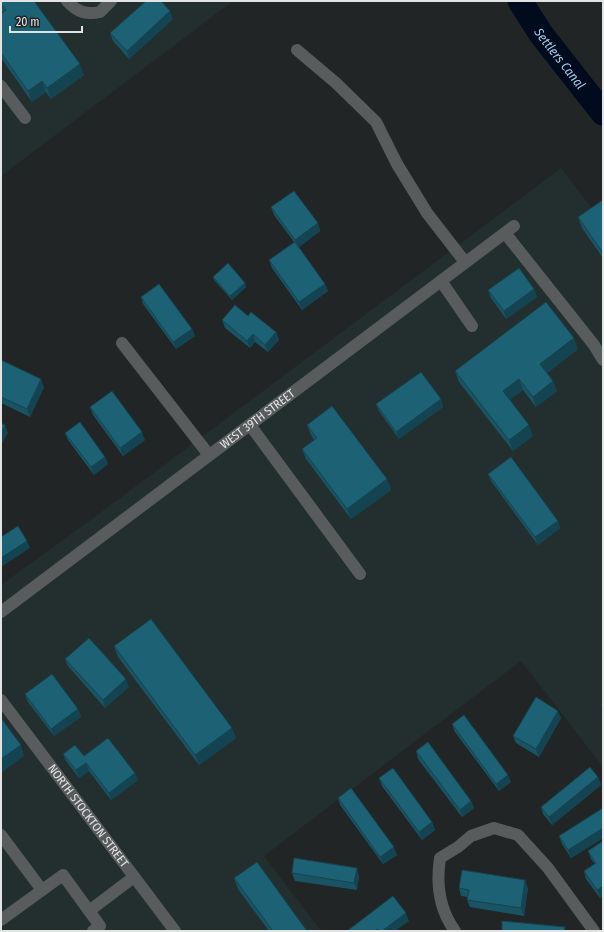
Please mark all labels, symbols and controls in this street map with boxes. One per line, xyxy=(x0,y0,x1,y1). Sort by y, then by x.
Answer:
scale bar xyxy=(10,8,82,34)
text: 20 m xyxy=(16,15,40,29)
water label: Settlers Canal xyxy=(531,25,589,93)
street label: WEST 39TH STREET xyxy=(217,386,298,452)
street label: NORTH STOCKTON STREET xyxy=(45,762,132,870)

